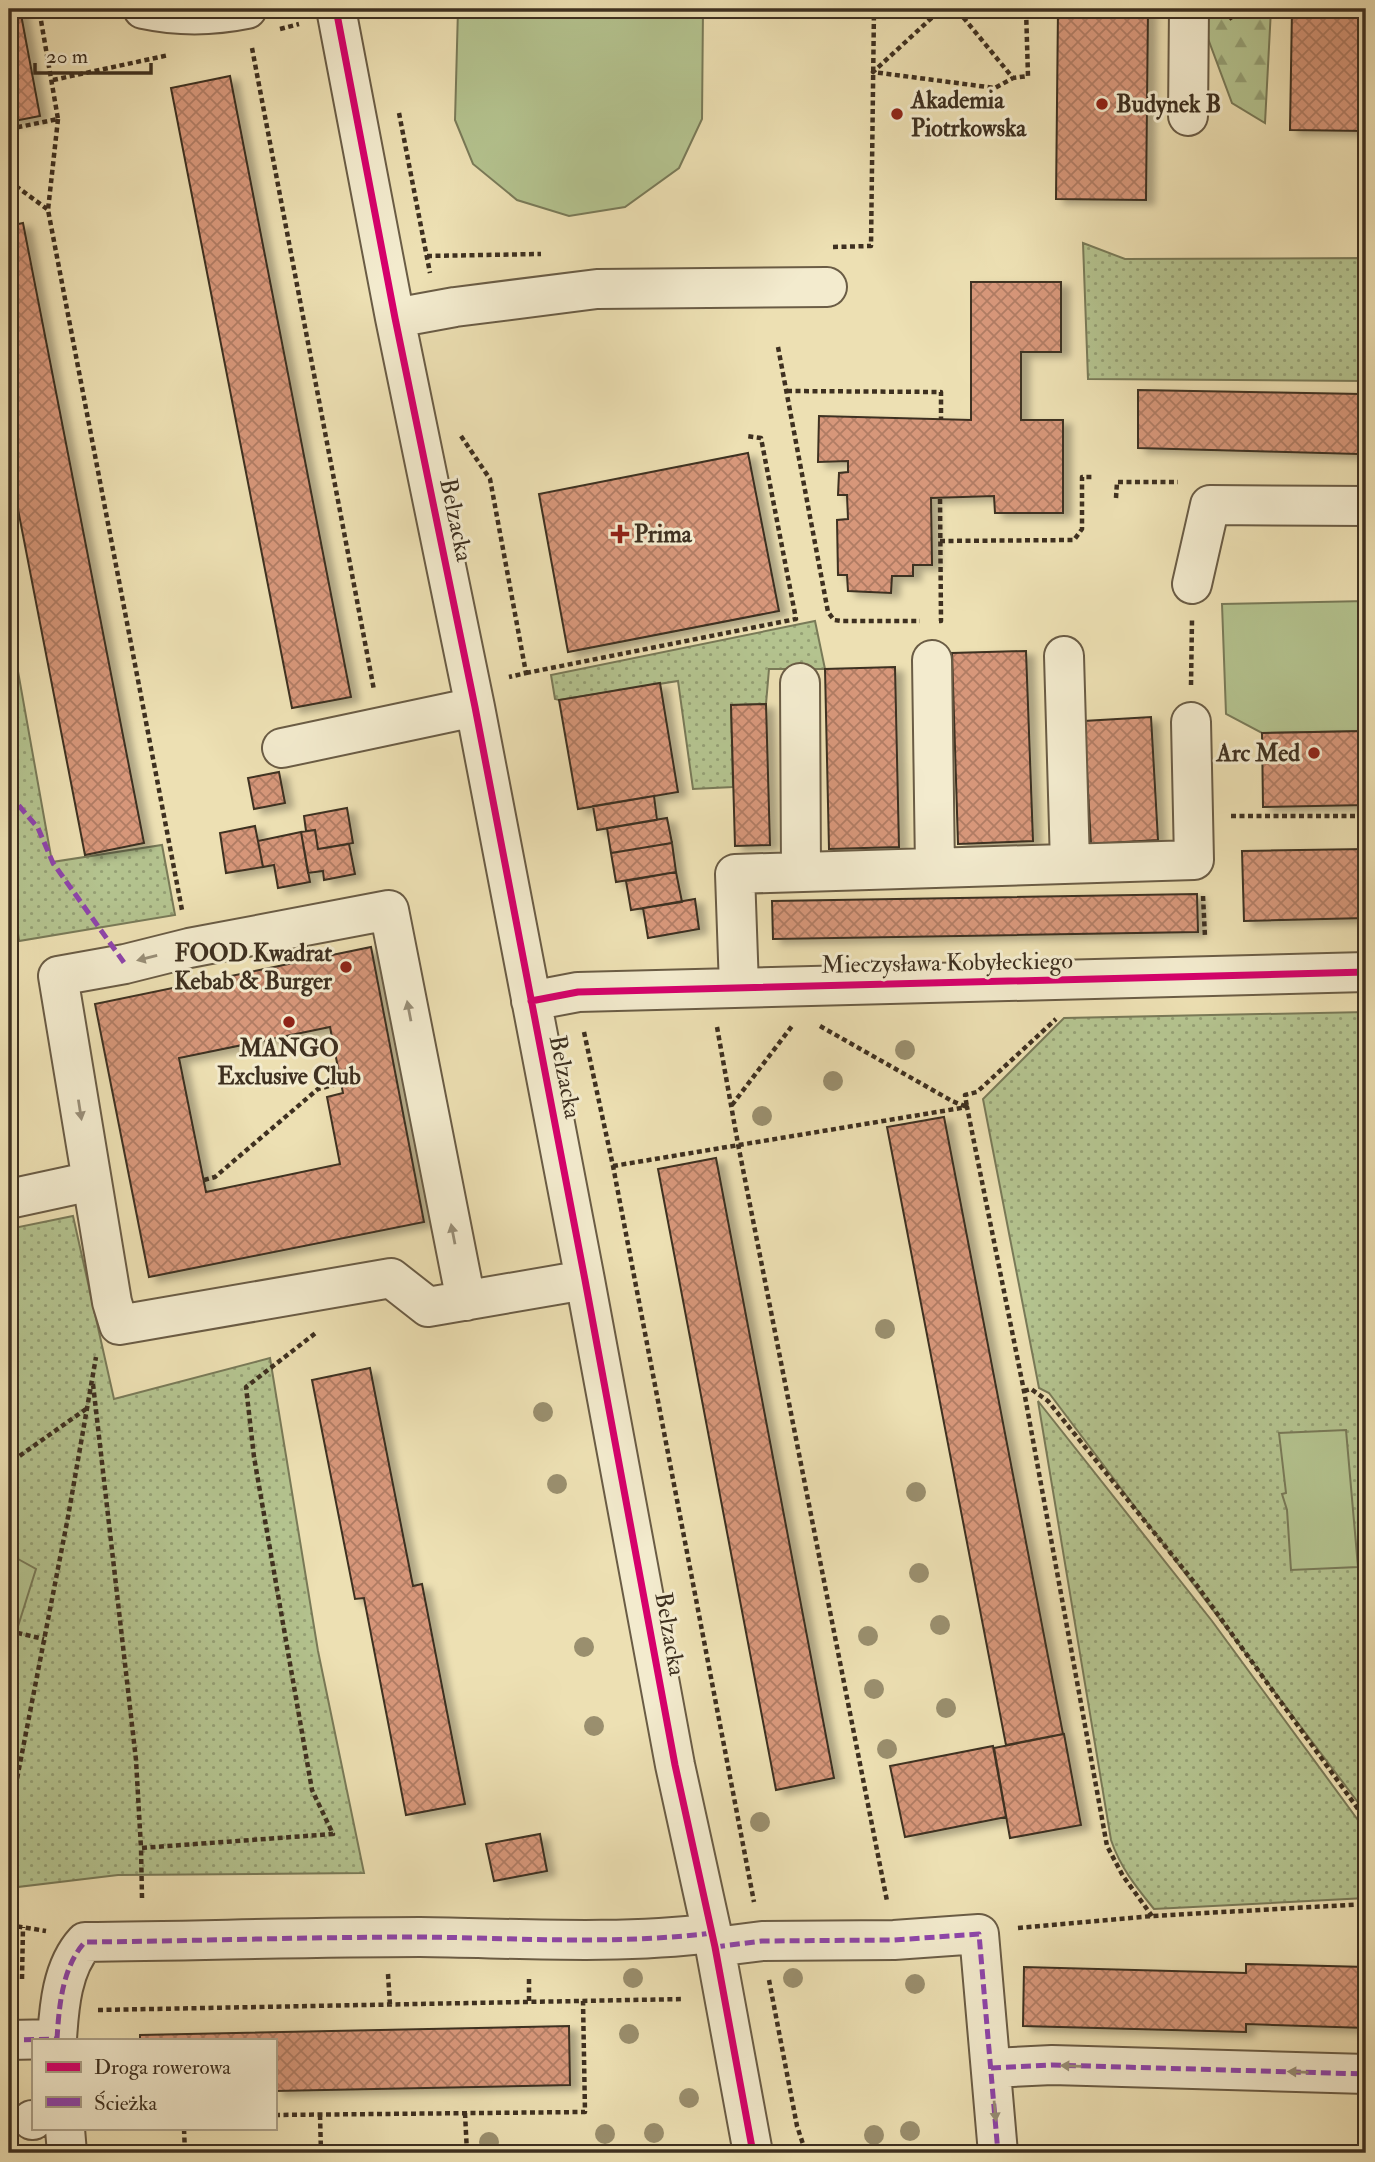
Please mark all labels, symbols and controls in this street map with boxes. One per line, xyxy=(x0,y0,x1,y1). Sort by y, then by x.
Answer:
scale bar xyxy=(35,32,150,76)
text: 20 m xyxy=(46,43,88,70)
place label: Akademia Piotrkowska xyxy=(910,85,1027,144)
place label: Budynek B xyxy=(1116,89,1221,120)
marker: Budynek B xyxy=(1094,96,1110,112)
marker: Akademia Piotrkowska xyxy=(889,106,905,122)
street label: Belzacka xyxy=(432,476,480,566)
place label: Prima xyxy=(634,519,693,550)
marker: Prima xyxy=(612,526,628,542)
place label: Arc Med xyxy=(1216,738,1300,769)
marker: Arc Med xyxy=(1306,745,1322,761)
place label: FOOD Kwadrat Kebab & Burger xyxy=(174,938,333,997)
street label: Mieczysława Kobyłeckiego xyxy=(821,945,1073,981)
one-way arrow xyxy=(136,953,158,964)
marker: FOOD Kwadrat Kebab & Burger xyxy=(338,959,354,975)
one-way arrow xyxy=(404,1000,415,1022)
marker: MANGO Exclusive Club xyxy=(281,1014,297,1030)
place label: MANGO Exclusive Club xyxy=(217,1033,361,1092)
street label: Belzacka xyxy=(542,1033,588,1122)
one-way arrow xyxy=(75,1100,86,1122)
one-way arrow xyxy=(447,1223,458,1245)
street label: Belzacka xyxy=(647,1590,693,1679)
legend xyxy=(32,2039,276,2130)
text: Droga rowerowa xyxy=(94,2054,231,2081)
one-way arrow xyxy=(1059,2060,1081,2071)
one-way arrow xyxy=(1287,2067,1309,2078)
text: Ścieżka xyxy=(94,2090,157,2117)
one-way arrow xyxy=(990,2100,1001,2122)

